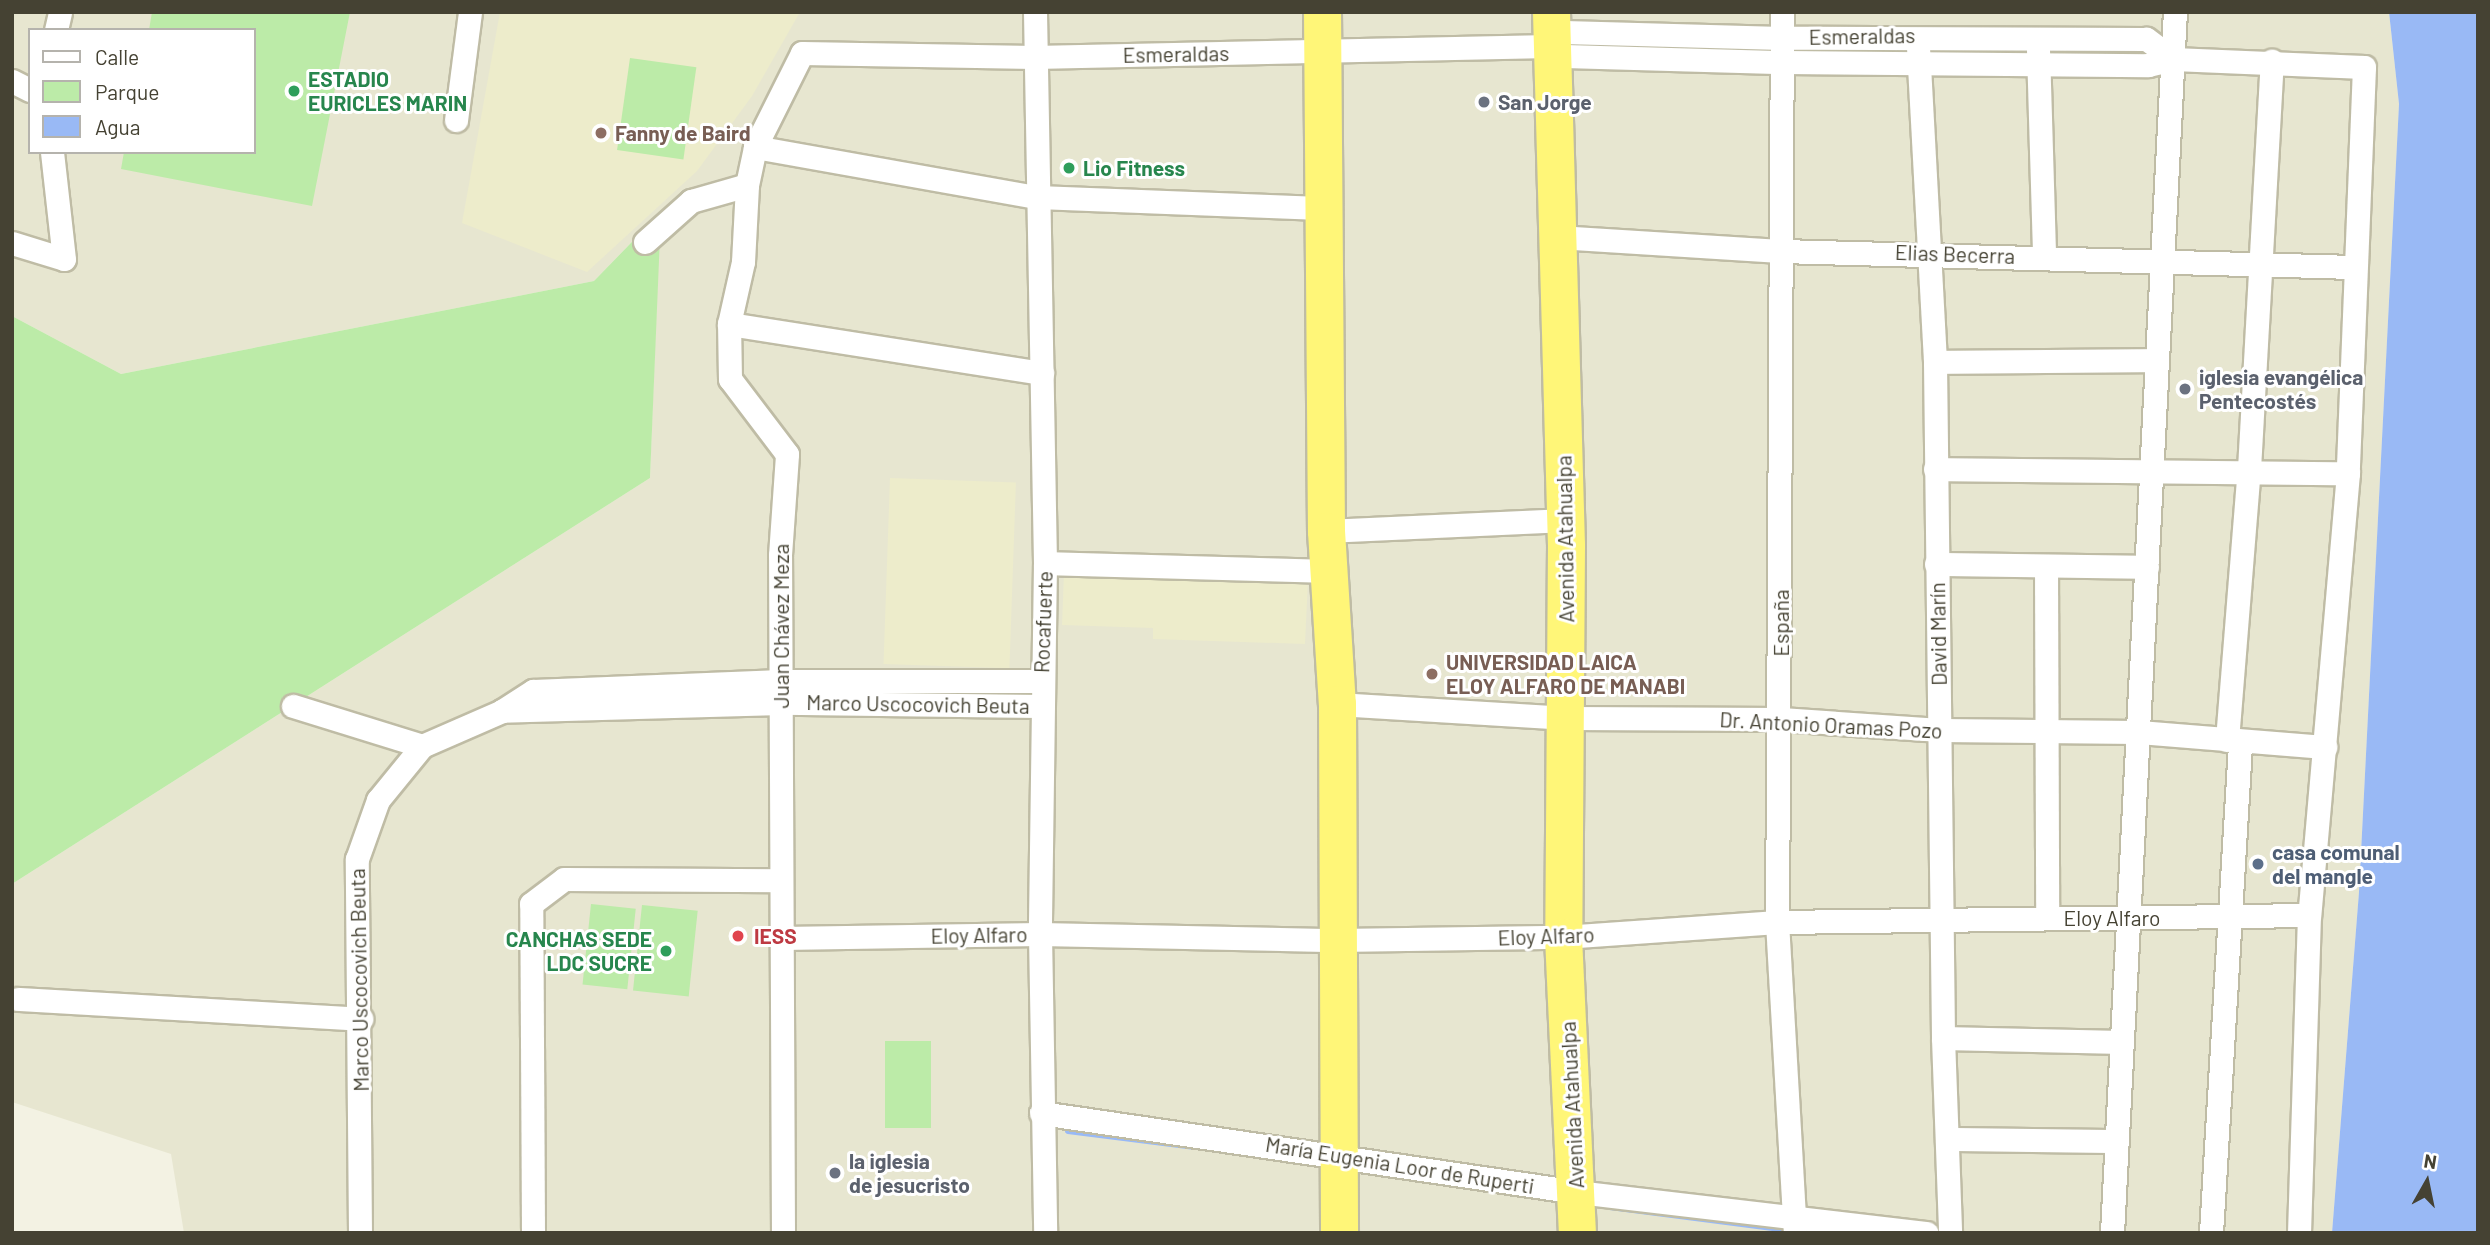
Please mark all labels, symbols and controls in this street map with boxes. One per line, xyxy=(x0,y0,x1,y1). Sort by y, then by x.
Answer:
street label: Esmeraldas xyxy=(1808,22,1916,50)
legend xyxy=(28,28,256,154)
street label: Esmeraldas xyxy=(1122,40,1230,68)
text: Calle xyxy=(95,44,139,69)
place label: ESTADIO EURICLES MARIN xyxy=(308,66,467,116)
text: Parque xyxy=(95,79,160,104)
marker: ESTADIO EURICLES MARIN xyxy=(286,83,302,99)
place label: San Jorge xyxy=(1498,89,1592,115)
marker: San Jorge xyxy=(1476,94,1492,110)
text: Agua xyxy=(95,114,141,139)
place label: Fanny de Baird xyxy=(615,120,751,146)
marker: Fanny de Baird xyxy=(593,125,609,141)
place label: Lio Fitness xyxy=(1083,155,1185,181)
marker: Lio Fitness xyxy=(1061,160,1077,176)
street label: Elias Becerra xyxy=(1894,239,2016,269)
place label: iglesia evangélica Pentecostés xyxy=(2199,364,2363,414)
marker: iglesia evangélica Pentecostés xyxy=(2177,381,2193,397)
street label: Avenida Atahualpa xyxy=(1551,455,1579,623)
street label: Juan Chávez Meza xyxy=(768,544,794,708)
street label: Rocafuerte xyxy=(1029,570,1057,674)
street label: David Marín xyxy=(1924,582,1952,686)
street label: España xyxy=(1768,589,1794,657)
place label: UNIVERSIDAD LAICA ELOY ALFARO DE MANABI xyxy=(1446,649,1685,699)
marker: UNIVERSIDAD LAICA ELOY ALFARO DE MANABI xyxy=(1424,666,1440,682)
street label: Marco Uscocovich Beuta xyxy=(806,689,1030,719)
street label: Dr. Antonio Oramas Pozo xyxy=(1719,707,1943,743)
place label: casa comunal del mangle xyxy=(2272,839,2400,889)
marker: casa comunal del mangle xyxy=(2250,856,2266,872)
street label: Marco Uscocovich Beuta xyxy=(344,868,374,1092)
street label: Eloy Alfaro xyxy=(2064,905,2160,931)
street label: Eloy Alfaro xyxy=(930,922,1028,948)
street label: Eloy Alfaro xyxy=(1497,922,1595,950)
place label: IESS xyxy=(754,923,797,949)
place label: CANCHAS SEDE LDC SUCRE xyxy=(506,926,652,976)
marker: IESS xyxy=(728,926,748,946)
marker: CANCHAS SEDE LDC SUCRE xyxy=(658,943,674,959)
street label: Avenida Atahualpa xyxy=(1555,1021,1589,1189)
street label: María Eugenia Loor de Ruperti xyxy=(1264,1131,1536,1199)
north arrow xyxy=(2392,1147,2462,1217)
place label: la iglesia de jesucristo xyxy=(849,1148,970,1198)
text: N xyxy=(2422,1148,2438,1173)
marker: la iglesia de jesucristo xyxy=(827,1165,843,1181)

